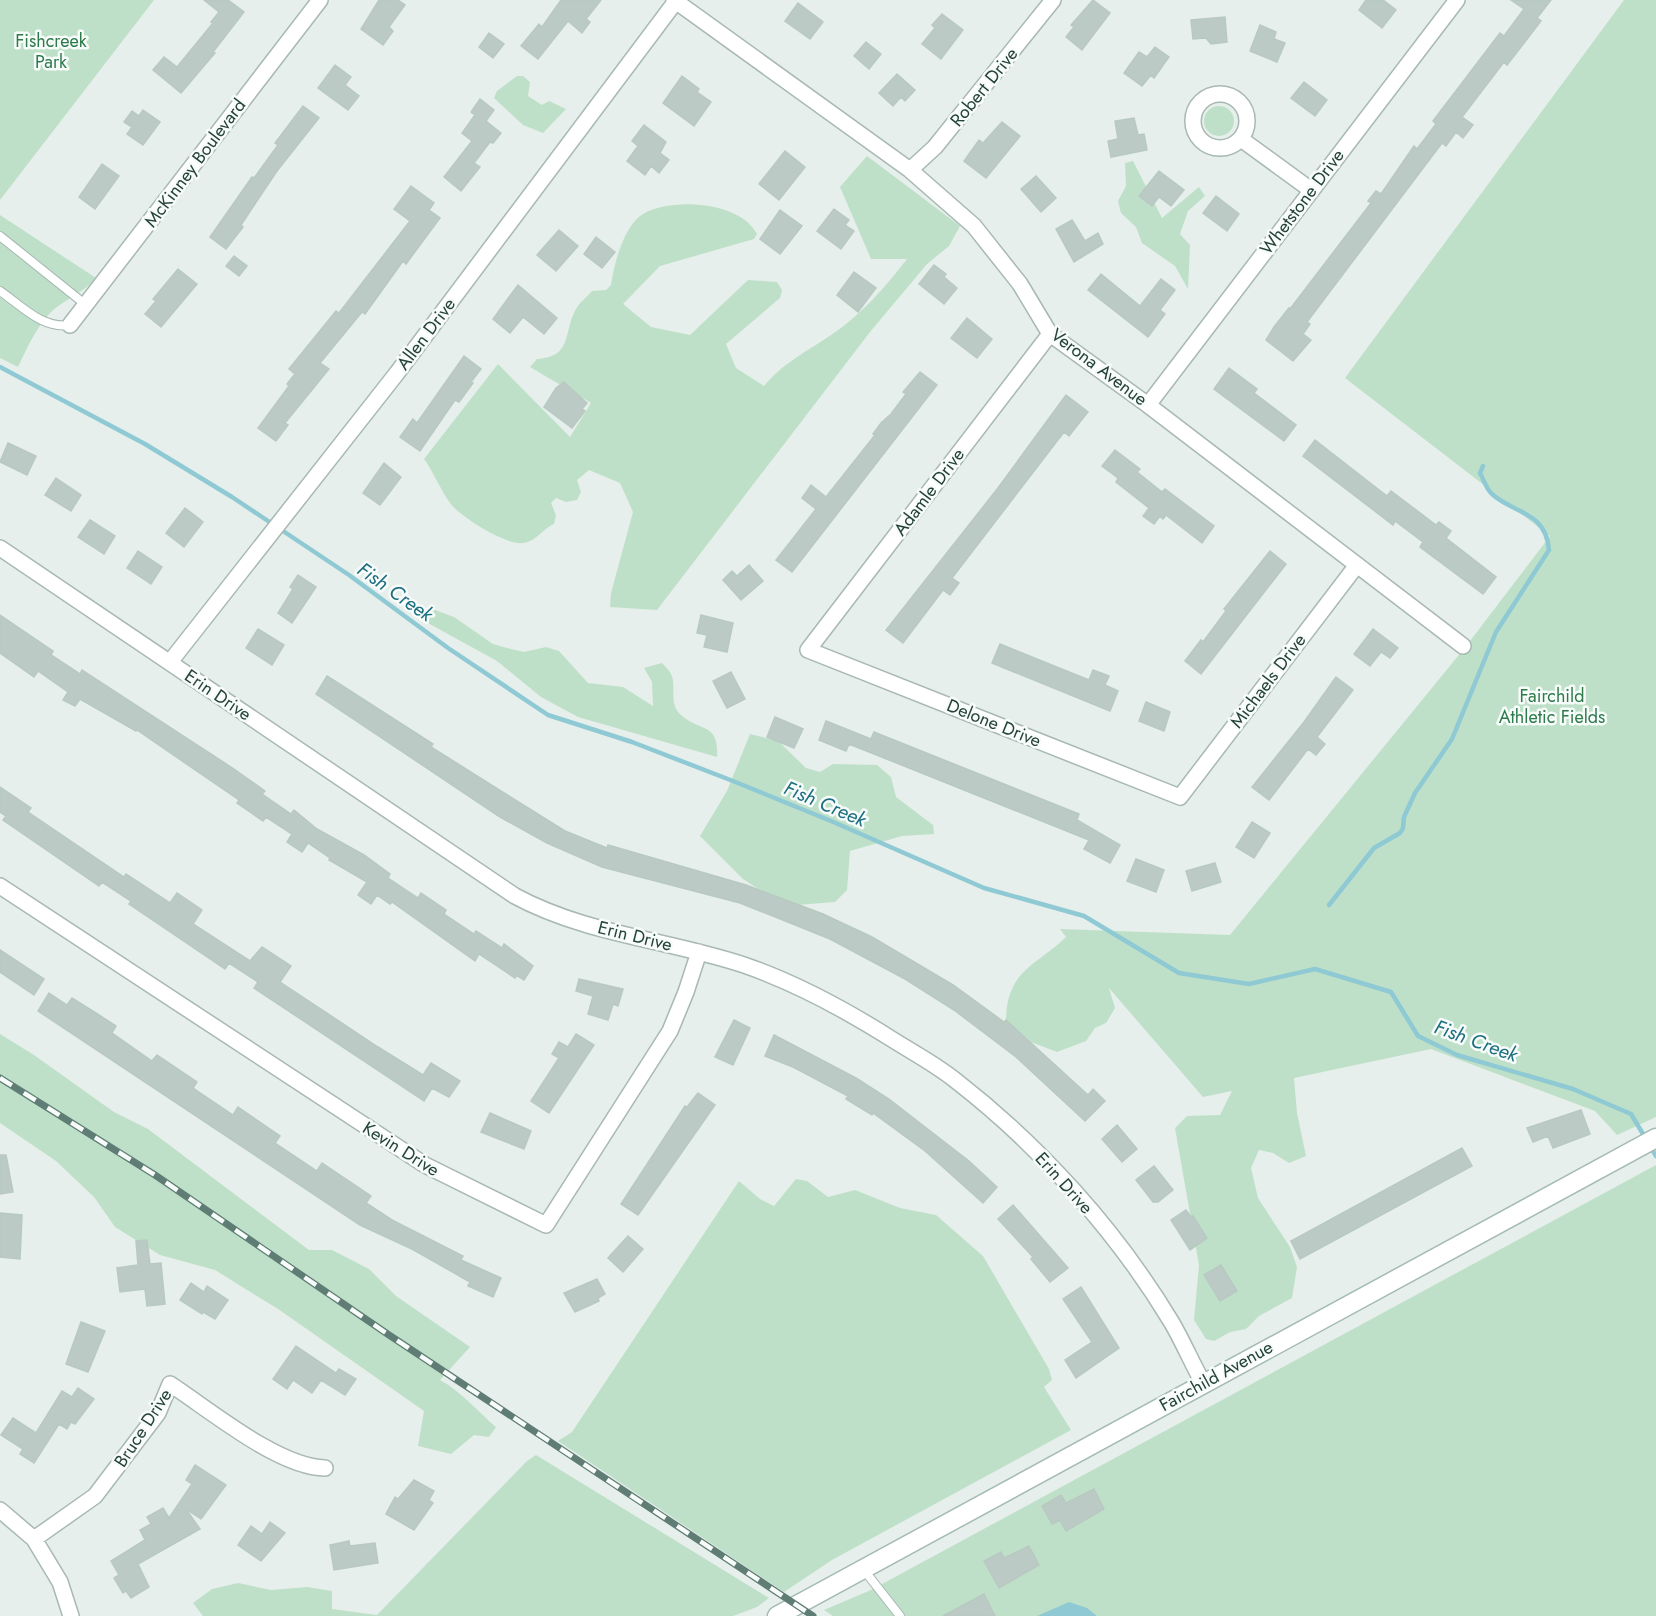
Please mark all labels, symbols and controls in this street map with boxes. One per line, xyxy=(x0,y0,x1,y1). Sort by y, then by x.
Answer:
park label: Fishcreek Park xyxy=(15,28,87,75)
street label: Robert Drive xyxy=(944,42,1024,132)
street label: McKinney Boulevard xyxy=(138,93,252,233)
street label: Whetstone Drive xyxy=(1254,144,1350,260)
street label: Allen Drive xyxy=(390,293,462,375)
street label: Verona Avenue xyxy=(1045,322,1153,412)
street label: Adamle Drive xyxy=(887,443,971,541)
water label: Fish Creek xyxy=(351,555,440,630)
street label: Michaels Drive xyxy=(1224,628,1312,734)
street label: Erin Drive xyxy=(179,663,257,727)
park label: Fairchild Athletic Fields xyxy=(1499,683,1605,730)
street label: Delone Drive xyxy=(943,692,1045,754)
water label: Fish Creek xyxy=(779,774,872,835)
street label: Erin Drive xyxy=(595,914,675,958)
water label: Fish Creek xyxy=(1430,1013,1523,1070)
street label: Kevin Drive xyxy=(358,1115,444,1183)
street label: Erin Drive xyxy=(1029,1146,1099,1220)
street label: Fairchild Avenue xyxy=(1154,1334,1278,1418)
street label: Bruce Drive xyxy=(108,1384,178,1472)

